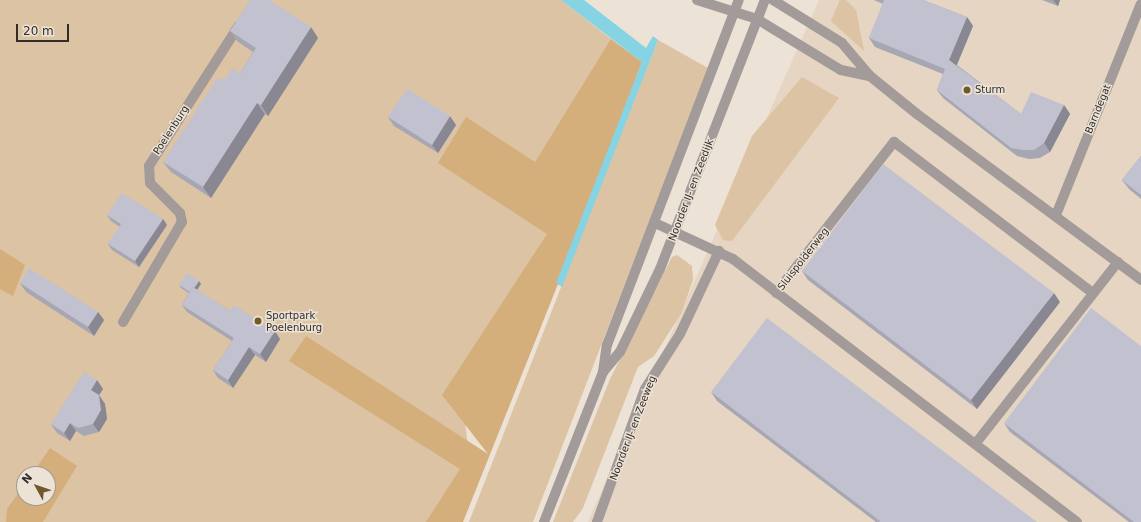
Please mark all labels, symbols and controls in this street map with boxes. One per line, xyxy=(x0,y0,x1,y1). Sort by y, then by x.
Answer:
scale bar xyxy=(18,16,71,42)
text: 20 m xyxy=(23,24,54,38)
street label: Barndegat xyxy=(1083,83,1113,135)
place label: Sturm xyxy=(975,84,1005,96)
marker: Sturm xyxy=(962,85,972,95)
street label: Poelenburg xyxy=(151,103,191,157)
street label: Noorder IJ- en Zeedijk xyxy=(666,137,716,243)
street label: Sluispolderweg xyxy=(775,225,831,293)
place label: Sportpark Poelenburg xyxy=(266,309,322,332)
marker: Sportpark Poelenburg xyxy=(253,316,263,326)
street label: Noorder IJ- en Zeeweg xyxy=(607,374,659,482)
north arrow xyxy=(16,466,56,506)
text: N xyxy=(19,471,35,486)

